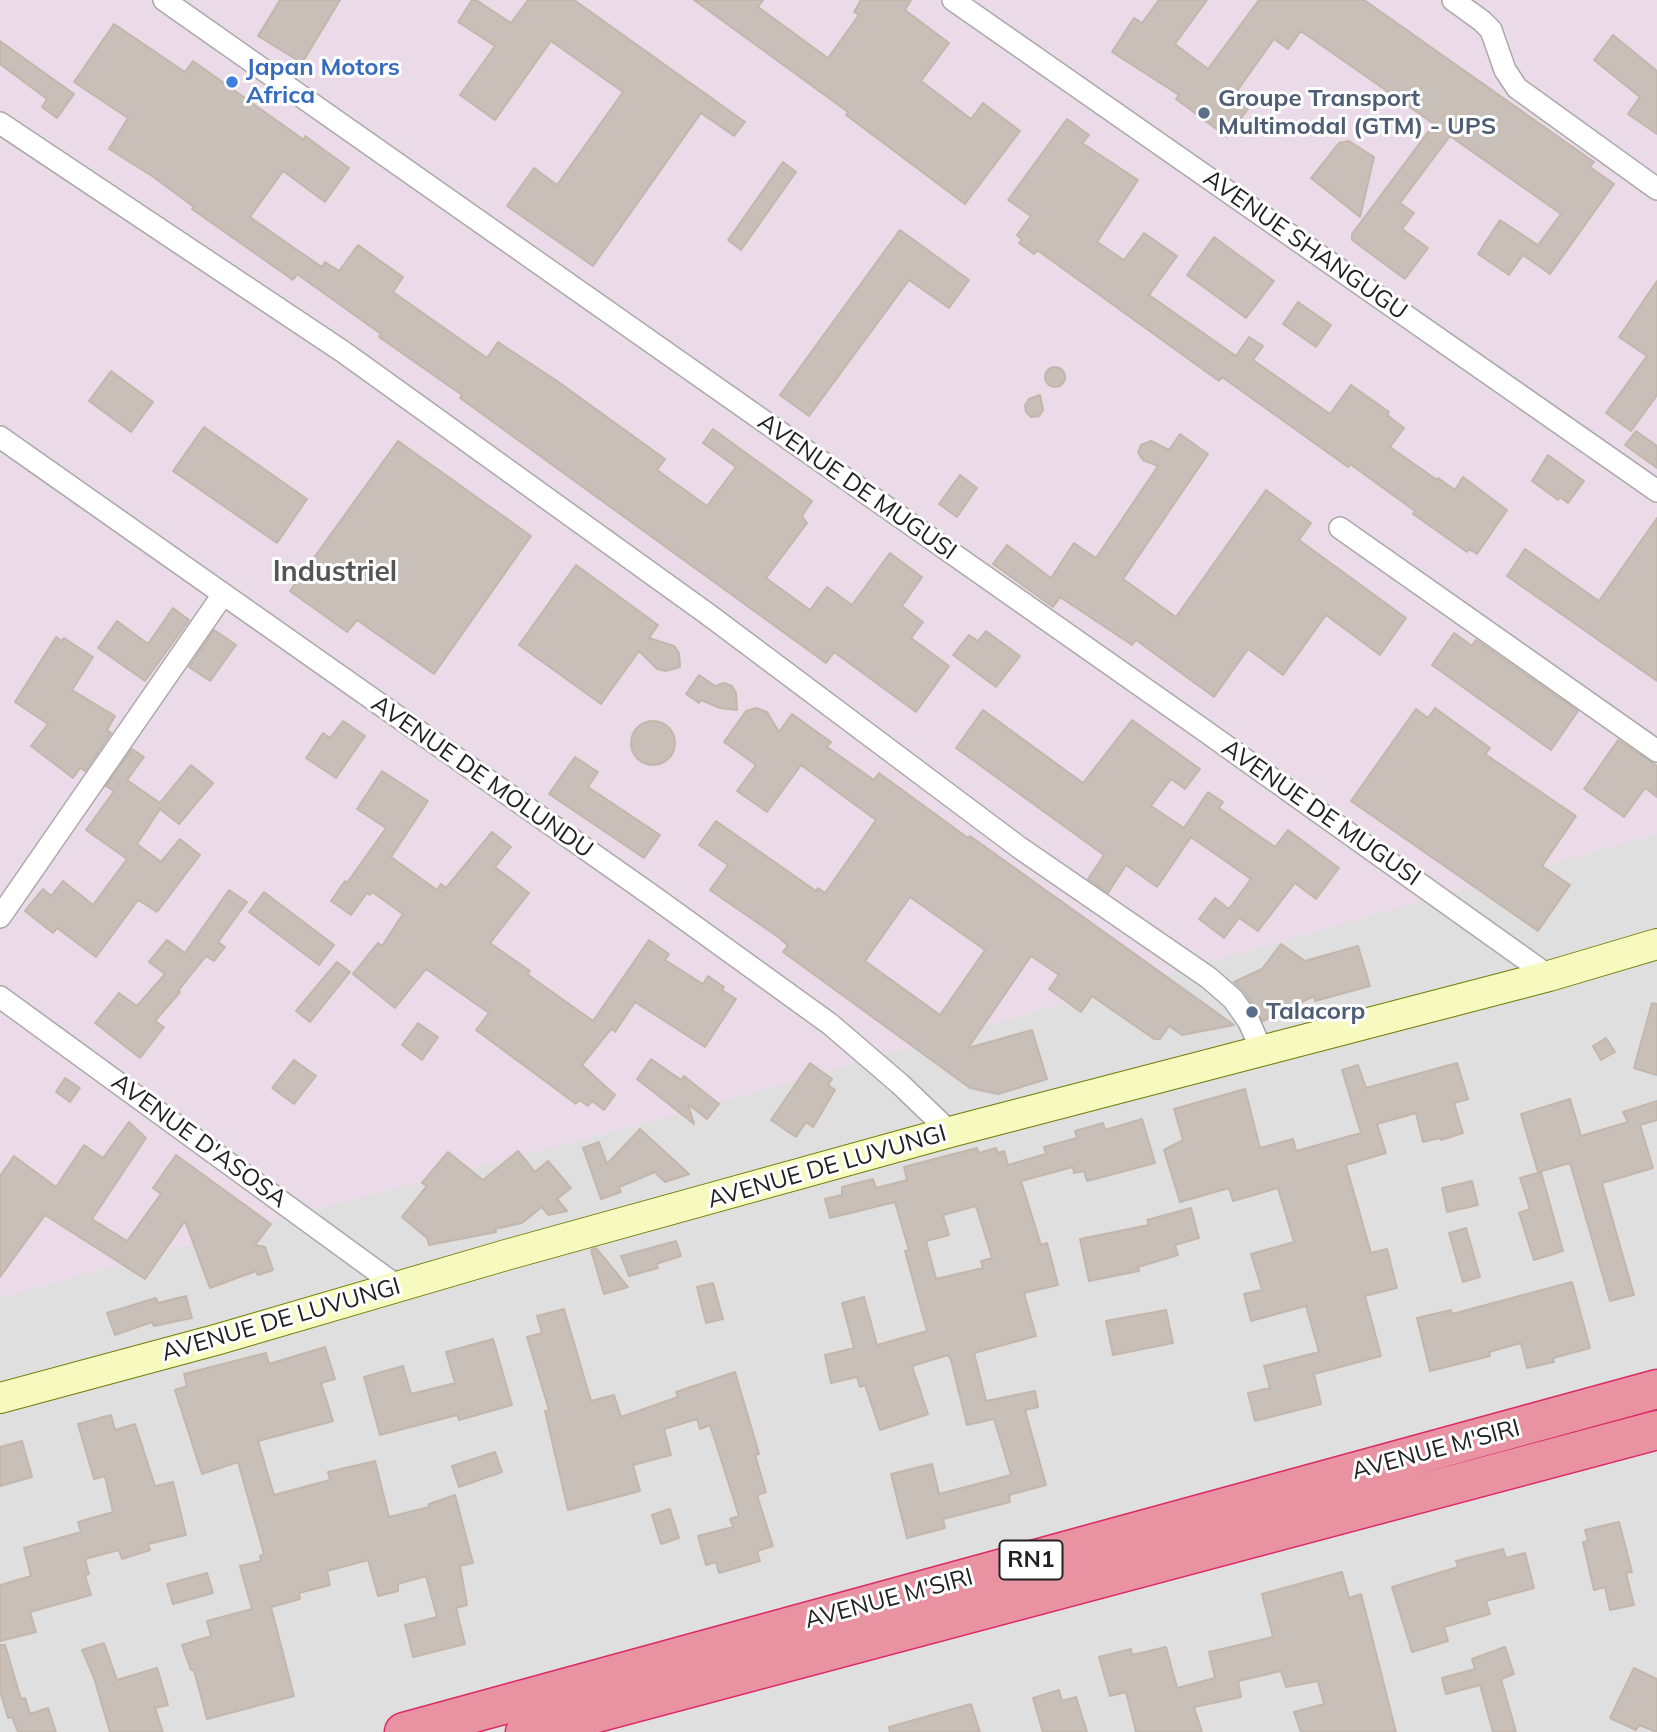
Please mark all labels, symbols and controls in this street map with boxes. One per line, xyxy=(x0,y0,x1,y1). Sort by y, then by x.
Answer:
place label: Japan Motors Africa xyxy=(246,54,400,110)
marker: Japan Motors Africa xyxy=(224,74,240,90)
place label: Groupe Transport Multimodal (GTM) - UPS xyxy=(1218,85,1496,141)
marker: Groupe Transport Multimodal (GTM) - UPS xyxy=(1196,105,1212,121)
street label: AVENUE SHANGUGU xyxy=(1198,164,1412,326)
street label: AVENUE DE MUGUSI xyxy=(752,408,962,566)
district label: Industriel xyxy=(273,556,397,590)
street label: AVENUE DE MOLUNDU xyxy=(366,690,598,864)
street label: AVENUE DE MUGUSI xyxy=(1216,734,1426,892)
place label: Talacorp xyxy=(1266,998,1365,1026)
marker: Talacorp xyxy=(1244,1004,1260,1020)
street label: AVENUE D'ASOSA xyxy=(106,1068,292,1214)
street label: AVENUE DE LUVUNGI xyxy=(704,1119,950,1215)
street label: AVENUE DE LUVUNGI xyxy=(158,1272,404,1368)
street label: AVENUE M'SIRI xyxy=(1349,1414,1523,1486)
road number: RN1 xyxy=(1000,1540,1062,1580)
street label: AVENUE M'SIRI xyxy=(802,1563,976,1635)

